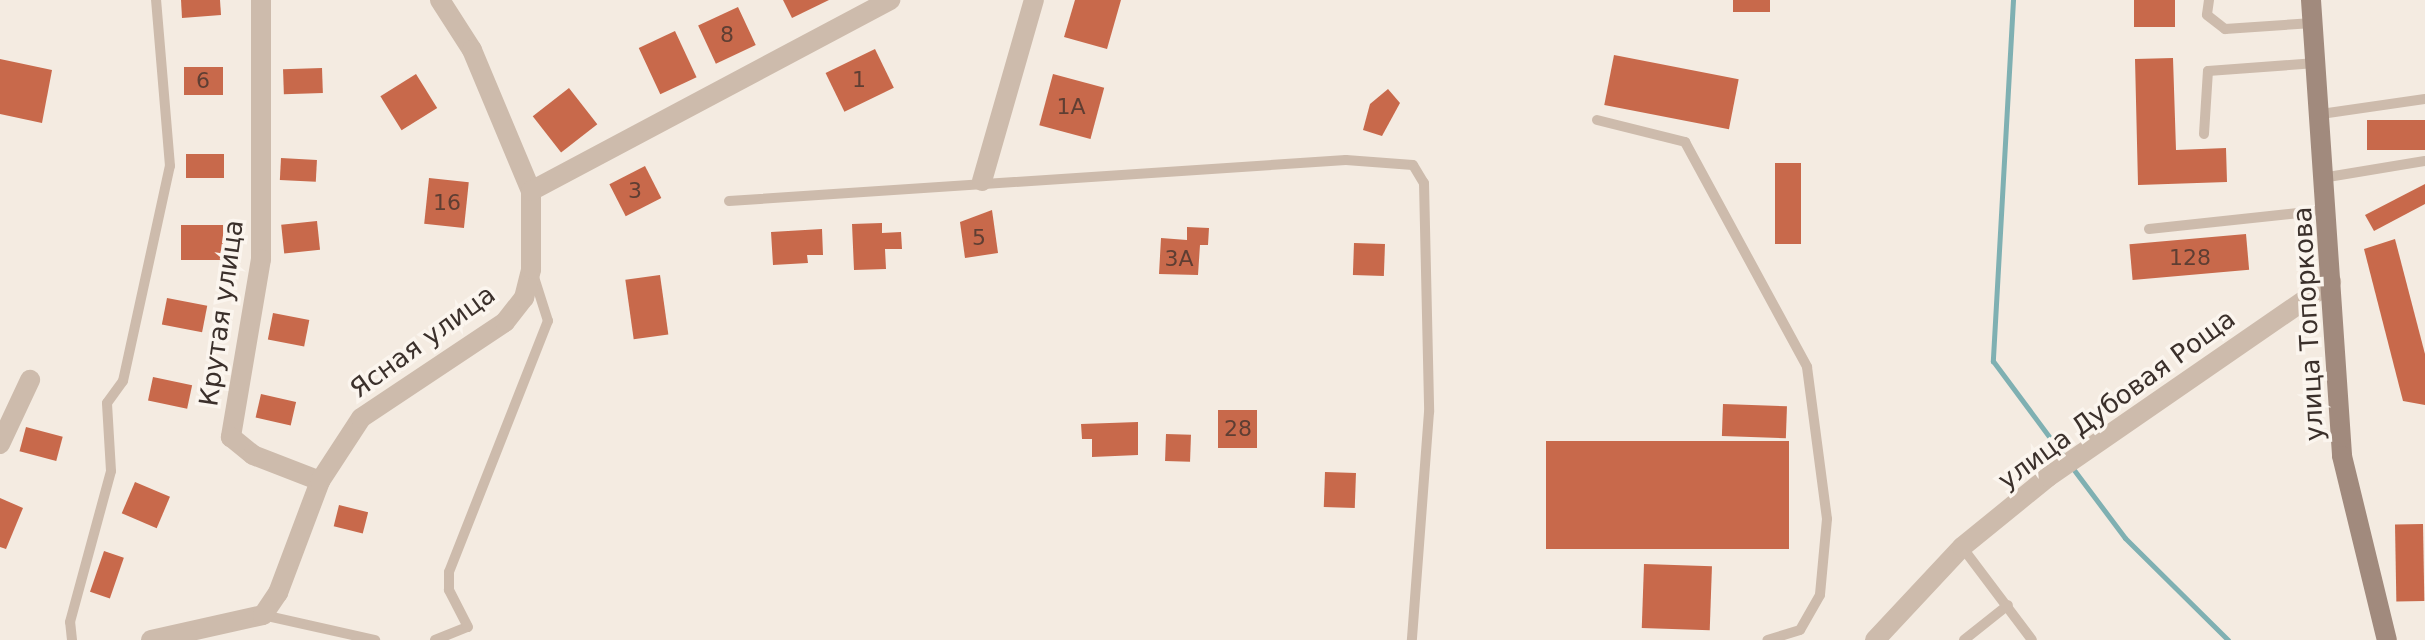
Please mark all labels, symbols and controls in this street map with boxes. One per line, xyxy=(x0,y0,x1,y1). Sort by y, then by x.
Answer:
house number: 8 xyxy=(720,22,734,48)
house number: 1 xyxy=(852,67,866,93)
house number: 6 xyxy=(196,68,210,94)
house number: 1А xyxy=(1056,94,1086,120)
house number: 3 xyxy=(628,178,642,204)
house number: 16 xyxy=(433,190,461,216)
street label: улица Топоркова xyxy=(2287,206,2331,442)
street label: Крутая улица xyxy=(193,218,251,408)
house number: 5 xyxy=(972,225,986,251)
house number: 128 xyxy=(2169,245,2211,271)
house number: 3А xyxy=(1164,246,1194,272)
street label: Ясная улица xyxy=(344,279,502,405)
street label: улица Дубовая Роща xyxy=(1992,303,2242,497)
house number: 28 xyxy=(1224,416,1252,442)

